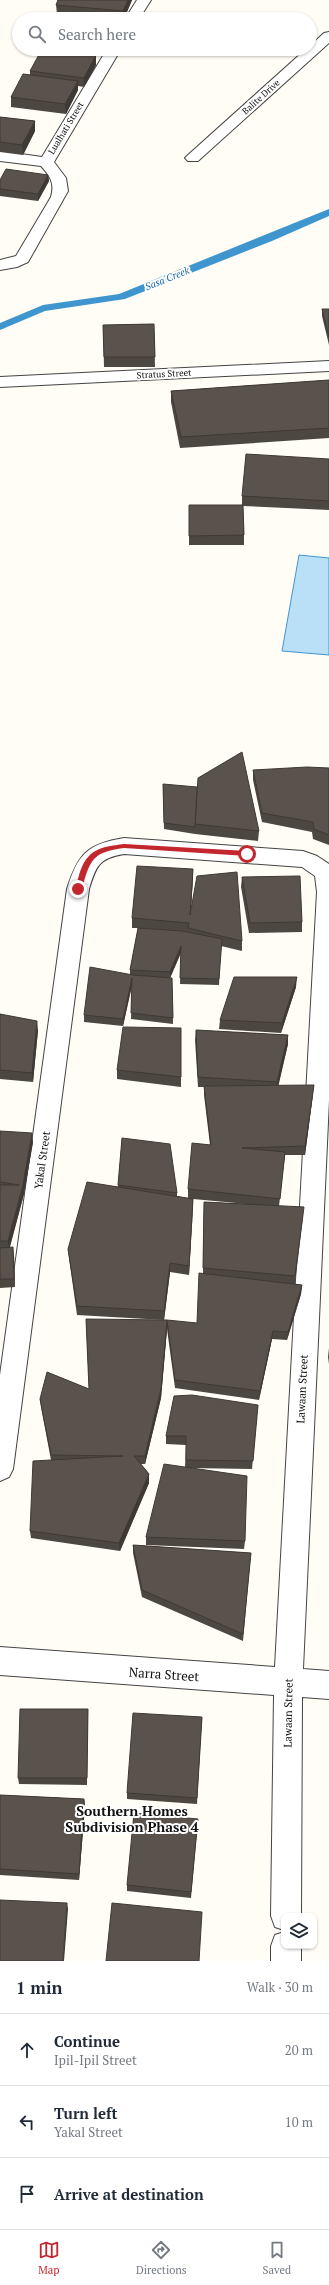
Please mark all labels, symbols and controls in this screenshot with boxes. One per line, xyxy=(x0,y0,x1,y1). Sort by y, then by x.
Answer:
search box xyxy=(12,12,317,56)
icon: search xyxy=(26,23,48,45)
text: Search here xyxy=(58,24,136,44)
street label: Balite Drive xyxy=(240,76,283,117)
street label: Lualhati Street xyxy=(46,99,87,157)
water label: Sasa Creek xyxy=(143,264,191,293)
street label: Stratus Street xyxy=(136,367,192,381)
route start xyxy=(238,845,256,863)
route end xyxy=(69,880,87,898)
street label: Yakal Street xyxy=(31,1130,53,1190)
street label: Lawaan Street xyxy=(293,1354,311,1424)
street label: Narra Street xyxy=(128,1663,200,1685)
street label: Lawaan Street xyxy=(280,1678,296,1748)
district label: Southern Homes Subdivision Phase 4 xyxy=(65,1801,199,1836)
map controls xyxy=(281,1913,317,1949)
button: layers xyxy=(281,1913,317,1949)
text: 1 min xyxy=(16,1976,63,1999)
text: Walk · 30 m xyxy=(247,1978,313,1996)
text: Continue xyxy=(54,2031,120,2051)
icon: ahead xyxy=(16,2039,38,2061)
text: 20 m xyxy=(285,2041,313,2059)
text: Ipil-Ipil Street xyxy=(54,2051,137,2069)
text: Turn left xyxy=(54,2103,118,2123)
icon: left xyxy=(16,2111,38,2133)
text: 10 m xyxy=(285,2113,313,2131)
text: Yakal Street xyxy=(54,2123,123,2141)
icon: arrive xyxy=(16,2183,38,2205)
text: Arrive at destination xyxy=(54,2184,204,2204)
tab: Map xyxy=(38,2239,60,2277)
tab: Directions xyxy=(136,2239,187,2277)
tab: Saved xyxy=(263,2239,291,2277)

